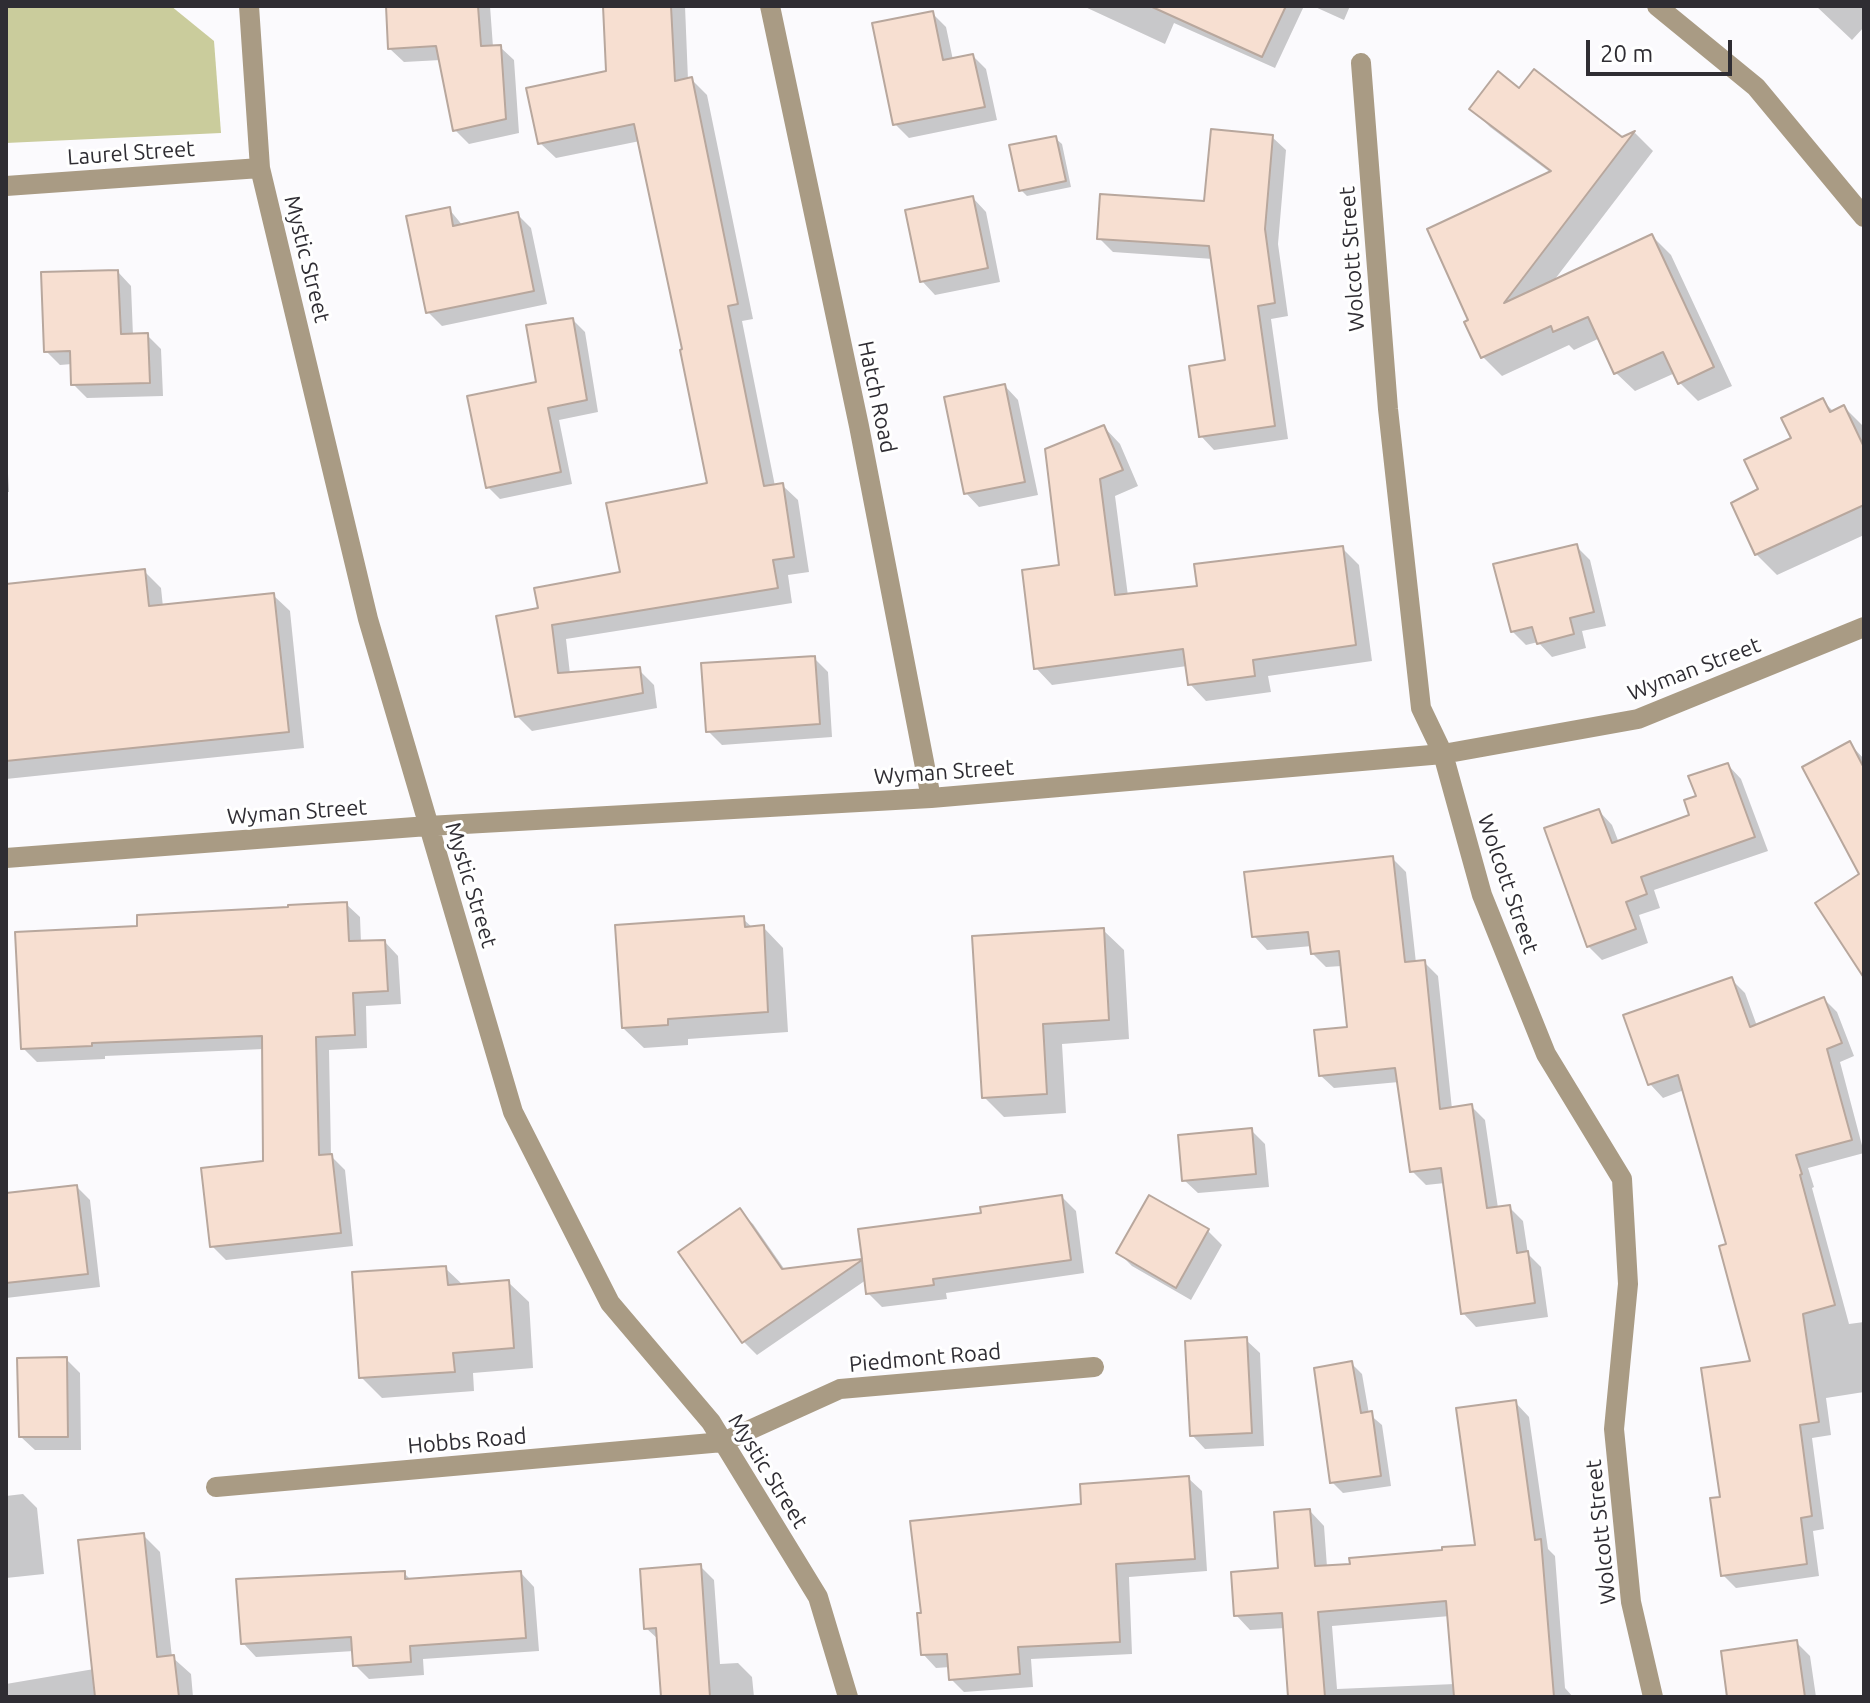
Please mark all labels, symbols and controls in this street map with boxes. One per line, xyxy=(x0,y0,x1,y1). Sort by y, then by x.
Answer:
scale bar xyxy=(1590,24,1736,74)
text: 20 m xyxy=(1600,40,1653,67)
street label: Laurel Street xyxy=(66,135,196,171)
street label: Wolcott Street xyxy=(1334,186,1370,332)
street label: Mystic Street xyxy=(278,193,336,325)
street label: Hatch Road xyxy=(852,339,902,455)
street label: Wyman Street xyxy=(1624,632,1764,706)
street label: Wyman Street xyxy=(873,754,1015,790)
street label: Wyman Street xyxy=(226,794,368,830)
street label: Wolcott Street xyxy=(1472,811,1544,957)
street label: Mystic Street xyxy=(439,819,503,951)
street label: Piedmont Road xyxy=(848,1338,1002,1378)
street label: Mystic Street xyxy=(722,1409,814,1533)
street label: Hobbs Road xyxy=(406,1423,528,1459)
street label: Wolcott Street xyxy=(1580,1458,1622,1606)

